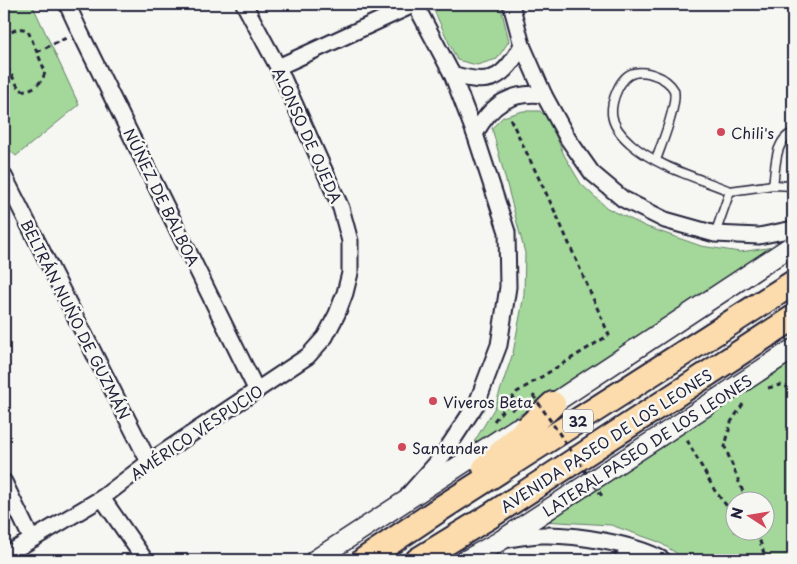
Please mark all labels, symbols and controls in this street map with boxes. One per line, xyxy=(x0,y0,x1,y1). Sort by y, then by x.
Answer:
street label: ALONSO DE OJEDA xyxy=(268,63,348,207)
place label: Chili's xyxy=(731,121,774,144)
street label: NÚÑEZ DE BALBOA xyxy=(119,124,205,270)
marker: Chili's xyxy=(715,126,727,138)
street label: BELTRÁN NUÑO DE GUZMÁN xyxy=(15,215,137,423)
street label: AVENIDA PASEO DE LOS LEONES xyxy=(495,363,717,517)
street label: LATERAL PASEO DE LOS LEONES xyxy=(538,370,756,520)
street label: AMÉRICO VESPUCIO xyxy=(125,379,267,485)
place label: Viveros Beta xyxy=(443,390,533,413)
marker: Viveros Beta xyxy=(427,395,439,407)
road number: 32 xyxy=(563,410,593,432)
place label: Santander xyxy=(412,436,488,459)
marker: Santander xyxy=(396,441,408,453)
north arrow xyxy=(724,492,774,542)

